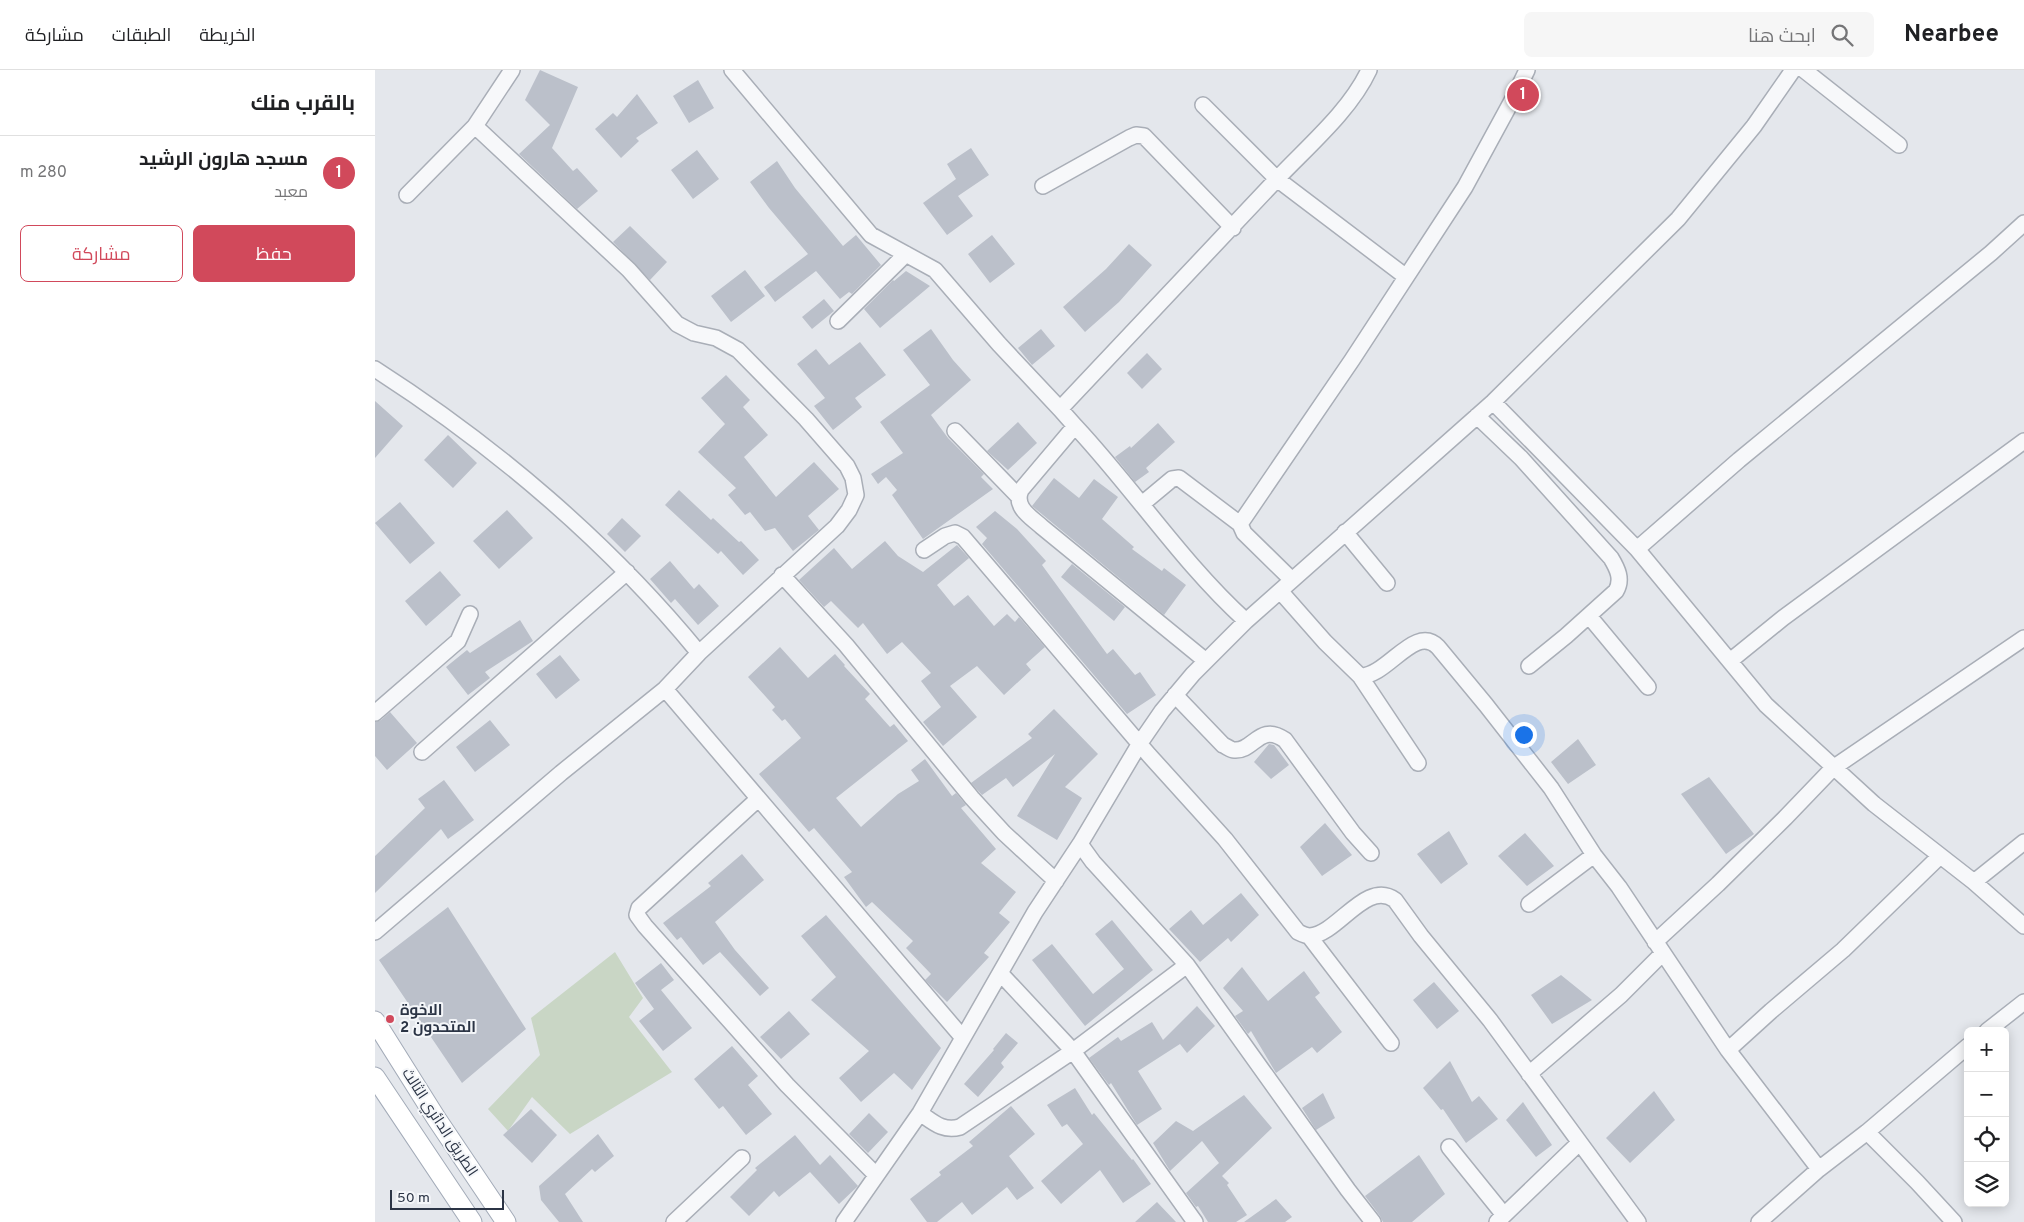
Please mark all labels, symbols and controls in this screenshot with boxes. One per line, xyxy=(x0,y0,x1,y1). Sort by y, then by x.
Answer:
search box xyxy=(1524,12,1874,57)
text: Nearbee xyxy=(1904,20,1999,50)
icon: search xyxy=(1828,21,1856,49)
text: مشاركة xyxy=(25,25,84,48)
text: الطبقات xyxy=(112,25,171,48)
text: الخريطة xyxy=(199,25,256,48)
text: ابحث هنا xyxy=(1748,25,1816,49)
pin: 1 xyxy=(1507,76,1539,114)
text: بالقرب منك xyxy=(251,91,355,118)
text: مسجد هارون الرشيد xyxy=(139,148,308,172)
text: 280 m xyxy=(20,163,67,183)
text: 1 xyxy=(336,163,342,183)
text: معبد xyxy=(274,183,308,203)
button: مشاركة xyxy=(20,225,183,282)
button: حفظ xyxy=(193,225,355,282)
your location xyxy=(1511,722,1537,748)
place label: الاخوة المتحدون 2 xyxy=(400,1002,476,1038)
marker: الاخوة المتحدون 2 xyxy=(384,1013,396,1025)
map controls xyxy=(1964,1027,2009,1207)
button: + xyxy=(1964,1027,2009,1072)
street label: الطريق الدائري الثالث xyxy=(396,1065,481,1181)
button: − xyxy=(1964,1072,2009,1117)
button: locate xyxy=(1964,1117,2009,1162)
button: layers xyxy=(1964,1162,2009,1207)
scale bar xyxy=(390,1187,504,1210)
text: 50 m xyxy=(397,1190,430,1207)

